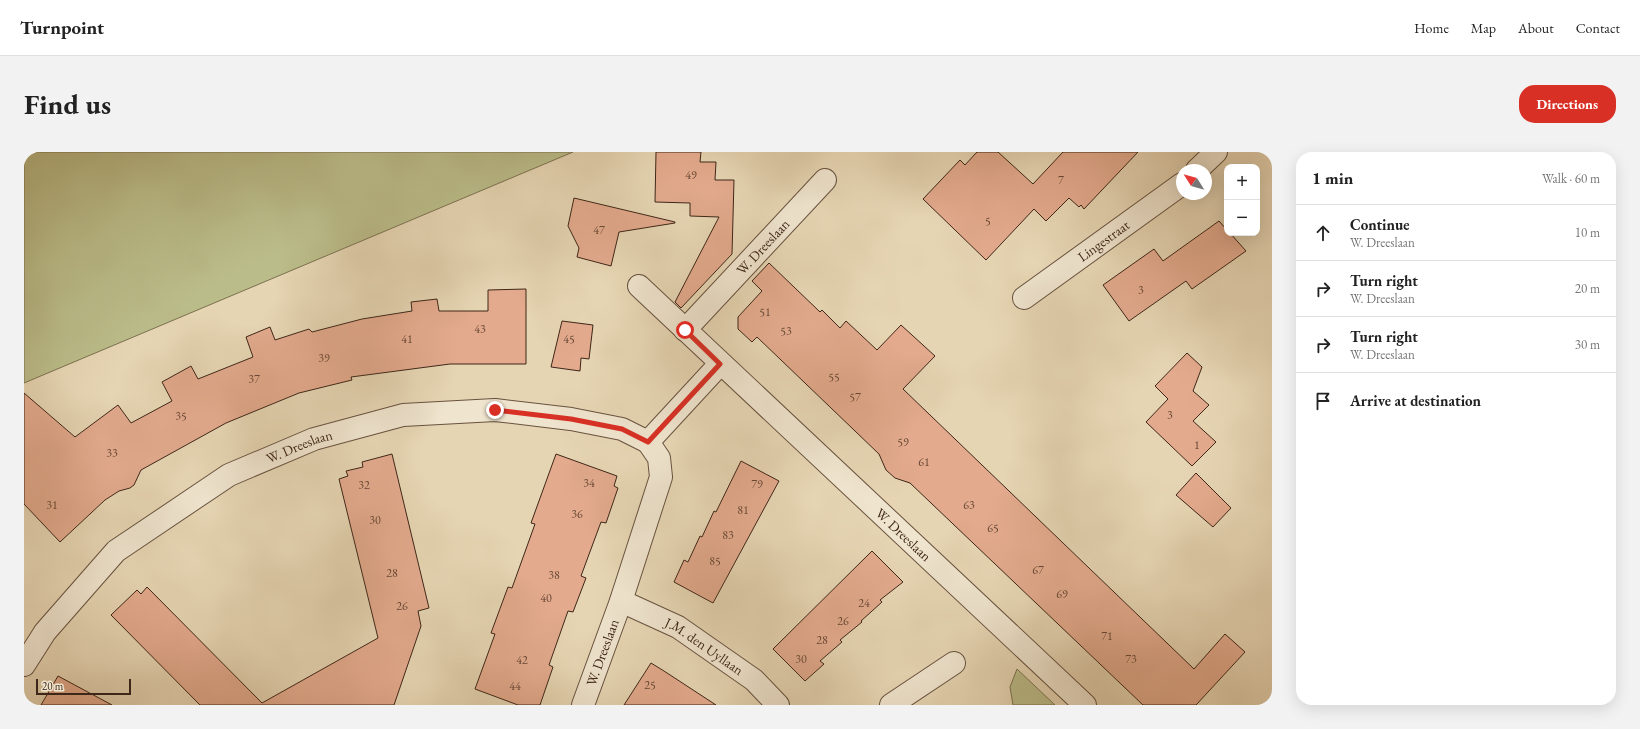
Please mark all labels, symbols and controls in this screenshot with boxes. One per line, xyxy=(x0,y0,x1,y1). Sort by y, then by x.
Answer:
text: Turnpoint xyxy=(20,15,104,40)
text: Home xyxy=(1414,19,1449,37)
text: Map xyxy=(1471,19,1496,37)
text: About xyxy=(1518,19,1554,37)
text: Contact xyxy=(1576,19,1620,37)
button: Directions xyxy=(1519,85,1616,123)
text: Find us xyxy=(24,86,111,122)
north arrow xyxy=(1176,164,1212,200)
map controls xyxy=(1224,164,1260,236)
button: + xyxy=(1224,164,1260,200)
house number: 49 xyxy=(685,167,697,183)
text: 1 min xyxy=(1312,167,1353,189)
text: Walk · 60 m xyxy=(1542,170,1600,187)
house number: 7 xyxy=(1058,172,1064,188)
button: − xyxy=(1224,200,1260,236)
house number: 5 xyxy=(985,213,991,229)
street label: W. Dreeslaan xyxy=(732,214,794,278)
text: Continue xyxy=(1350,215,1410,234)
street label: Lingestraat xyxy=(1074,216,1133,265)
house number: 47 xyxy=(593,222,605,238)
icon: ahead xyxy=(1312,222,1334,244)
text: 10 m xyxy=(1575,224,1600,241)
text: W. Dreeslaan xyxy=(1350,234,1415,251)
text: Turn right xyxy=(1350,271,1418,290)
icon: right xyxy=(1312,278,1334,300)
text: 20 m xyxy=(1575,280,1600,297)
house number: 3 xyxy=(1138,282,1144,298)
text: W. Dreeslaan xyxy=(1350,290,1415,307)
house number: 51 xyxy=(759,304,771,320)
house number: 43 xyxy=(474,321,486,337)
route start xyxy=(676,321,694,339)
house number: 53 xyxy=(780,323,792,339)
text: Turn right xyxy=(1350,327,1418,346)
house number: 41 xyxy=(401,331,413,347)
house number: 45 xyxy=(563,331,575,347)
icon: right xyxy=(1312,334,1334,356)
text: 30 m xyxy=(1575,336,1600,353)
text: W. Dreeslaan xyxy=(1350,346,1415,363)
house number: 39 xyxy=(318,350,330,366)
house number: 55 xyxy=(828,369,840,385)
house number: 37 xyxy=(248,371,260,387)
house number: 57 xyxy=(849,389,861,405)
icon: arrive xyxy=(1312,390,1334,412)
text: Arrive at destination xyxy=(1350,391,1481,410)
route end xyxy=(486,401,504,419)
house number: 3 xyxy=(1167,407,1173,423)
house number: 35 xyxy=(175,408,187,424)
street label: W. Dreeslaan xyxy=(263,425,335,467)
house number: 59 xyxy=(897,434,909,450)
house number: 1 xyxy=(1194,437,1200,453)
house number: 33 xyxy=(106,445,118,461)
house number: 61 xyxy=(918,454,930,470)
house number: 34 xyxy=(583,475,595,491)
house number: 79 xyxy=(751,476,763,492)
house number: 32 xyxy=(358,477,370,493)
house number: 31 xyxy=(46,497,58,513)
house number: 63 xyxy=(963,497,975,513)
house number: 81 xyxy=(737,502,749,518)
street label: W. Dreeslaan xyxy=(872,504,936,565)
house number: 36 xyxy=(571,506,583,522)
house number: 30 xyxy=(369,512,381,528)
house number: 65 xyxy=(987,520,999,536)
house number: 83 xyxy=(722,527,734,543)
house number: 85 xyxy=(709,553,721,569)
house number: 67 xyxy=(1032,562,1044,578)
house number: 28 xyxy=(386,565,398,581)
house number: 38 xyxy=(548,567,560,583)
house number: 69 xyxy=(1056,586,1068,602)
house number: 40 xyxy=(540,590,552,606)
house number: 24 xyxy=(858,595,870,611)
house number: 26 xyxy=(396,598,408,614)
street label: J.M. den Uyllaan xyxy=(661,613,748,679)
house number: 26 xyxy=(837,613,849,629)
street label: W. Dreeslaan xyxy=(582,616,623,688)
house number: 71 xyxy=(1101,628,1113,644)
house number: 28 xyxy=(816,632,828,648)
house number: 30 xyxy=(795,651,807,667)
house number: 73 xyxy=(1125,651,1137,667)
house number: 42 xyxy=(516,652,528,668)
scale bar xyxy=(36,677,131,696)
house number: 25 xyxy=(644,677,656,693)
house number: 44 xyxy=(509,678,521,694)
text: 20 m xyxy=(42,679,63,693)

